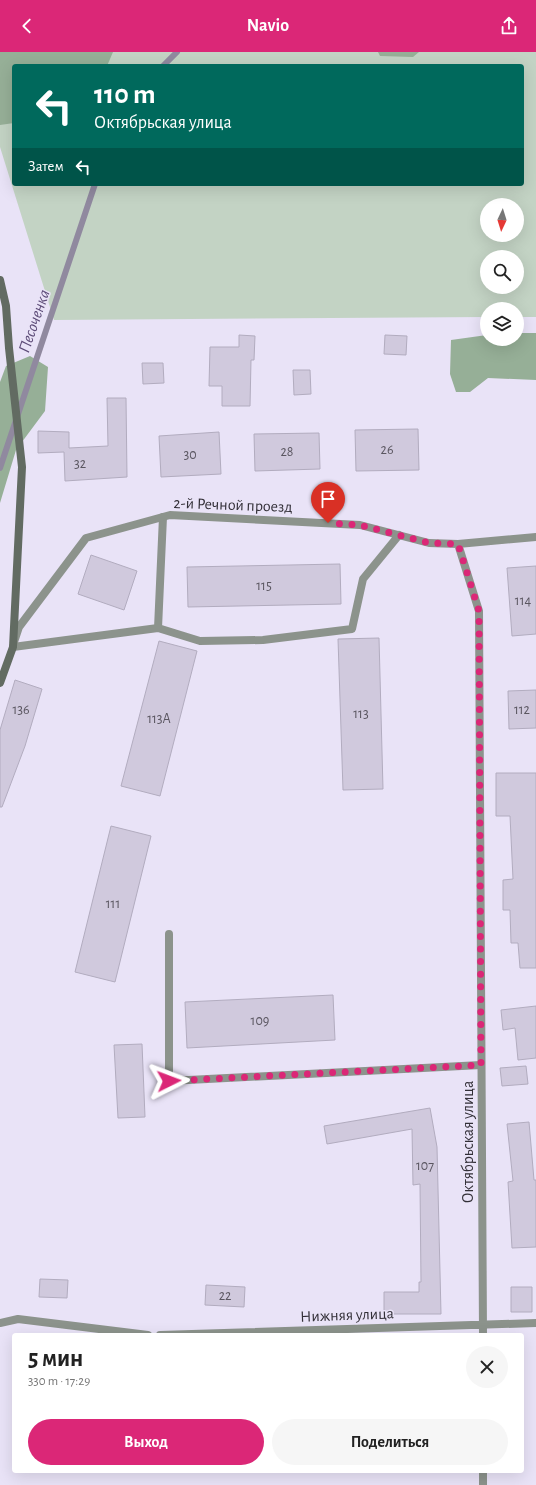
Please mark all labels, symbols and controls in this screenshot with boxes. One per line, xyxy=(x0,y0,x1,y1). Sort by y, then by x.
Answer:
icon: back xyxy=(16,15,38,37)
icon: share xyxy=(498,15,520,37)
text: Navio xyxy=(247,17,289,35)
icon: left xyxy=(28,80,80,132)
text: 110 m xyxy=(94,81,156,109)
text: Октябрьская улица xyxy=(94,114,232,132)
icon: left xyxy=(72,156,94,178)
text: Затем xyxy=(28,159,64,174)
north arrow xyxy=(480,198,524,242)
map controls xyxy=(480,198,524,346)
button: search xyxy=(480,250,524,294)
water label: Песоченка xyxy=(15,287,53,355)
button: layers xyxy=(480,302,524,346)
house number: 26 xyxy=(381,443,393,457)
house number: 28 xyxy=(280,445,294,459)
house number: 30 xyxy=(183,448,197,462)
house number: 32 xyxy=(74,457,86,471)
pin xyxy=(311,482,345,523)
icon: arrive xyxy=(317,488,339,510)
street label: 2-й Речной проезд xyxy=(173,495,293,515)
house number: 115 xyxy=(256,579,272,593)
house number: 114 xyxy=(515,594,531,608)
house number: 136 xyxy=(12,703,30,717)
house number: 112 xyxy=(514,703,530,717)
house number: 113 xyxy=(353,707,369,721)
house number: 113А xyxy=(147,712,171,726)
house number: 111 xyxy=(106,897,120,911)
house number: 109 xyxy=(251,1014,269,1028)
position arrow xyxy=(148,1060,190,1102)
street label: Октябрьская улица xyxy=(460,1081,477,1203)
house number: 107 xyxy=(416,1159,434,1173)
house number: 22 xyxy=(219,1289,231,1303)
street label: Нижняя улица xyxy=(300,1305,394,1326)
button: close xyxy=(466,1346,508,1388)
text: 5 мин xyxy=(28,1347,83,1371)
text: 330 m · 17:29 xyxy=(28,1375,90,1388)
button: Выход xyxy=(28,1419,264,1465)
button: Поделиться xyxy=(272,1419,508,1465)

